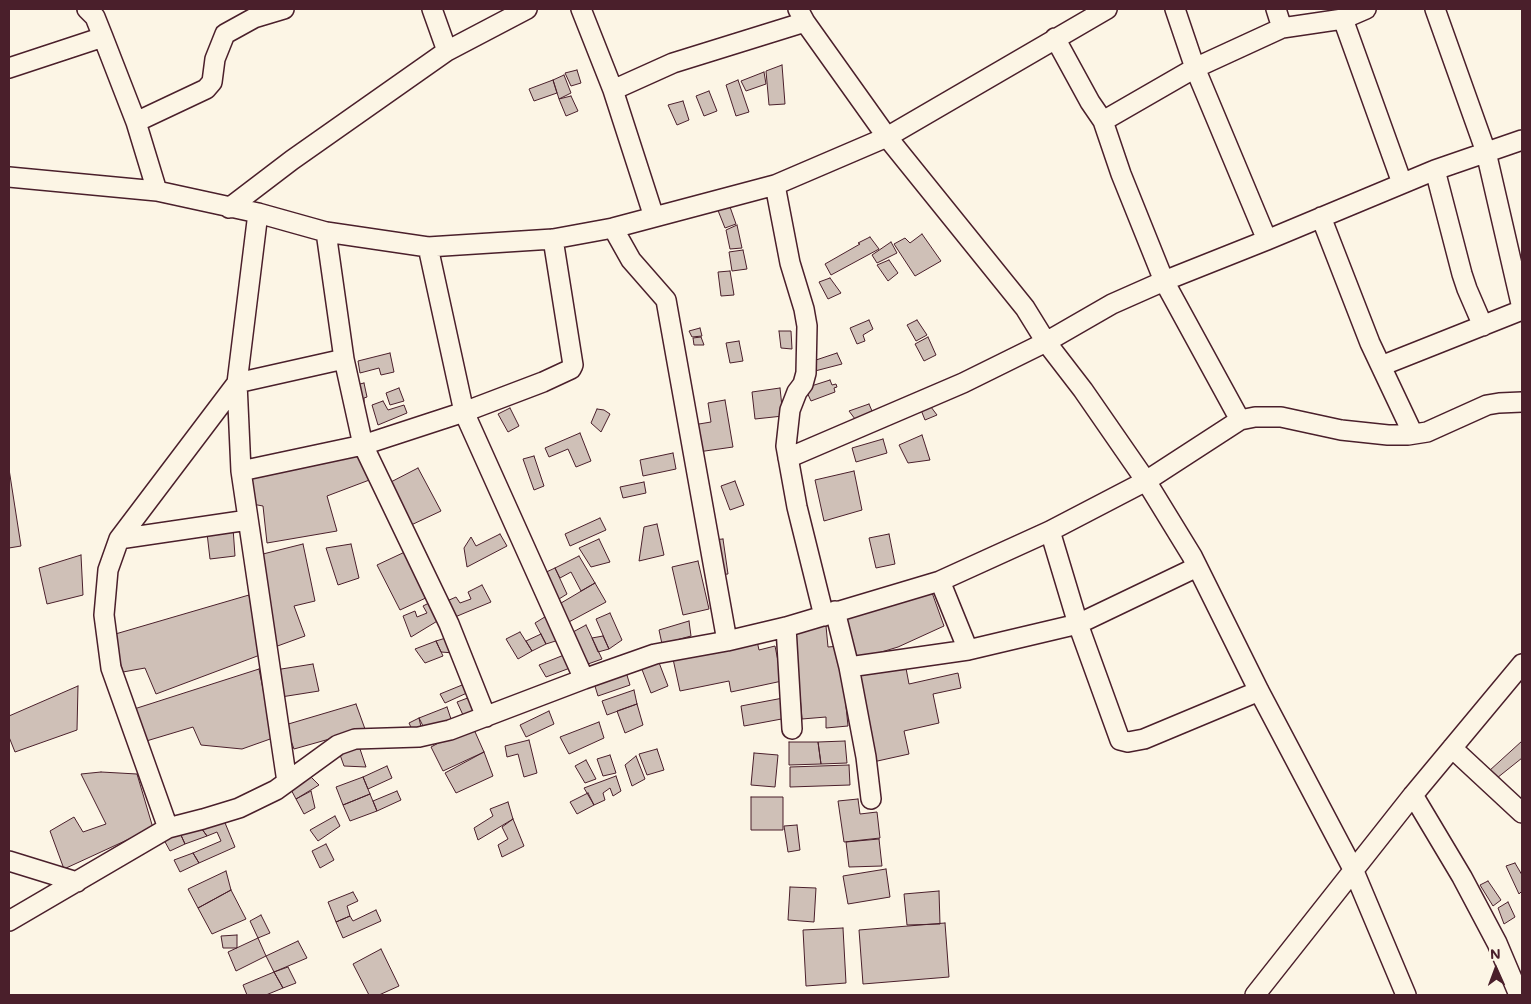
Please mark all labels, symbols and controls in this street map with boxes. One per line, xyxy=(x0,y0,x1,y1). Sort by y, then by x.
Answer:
north arrow xyxy=(1471,944,1521,994)
text: N xyxy=(1490,944,1501,963)

